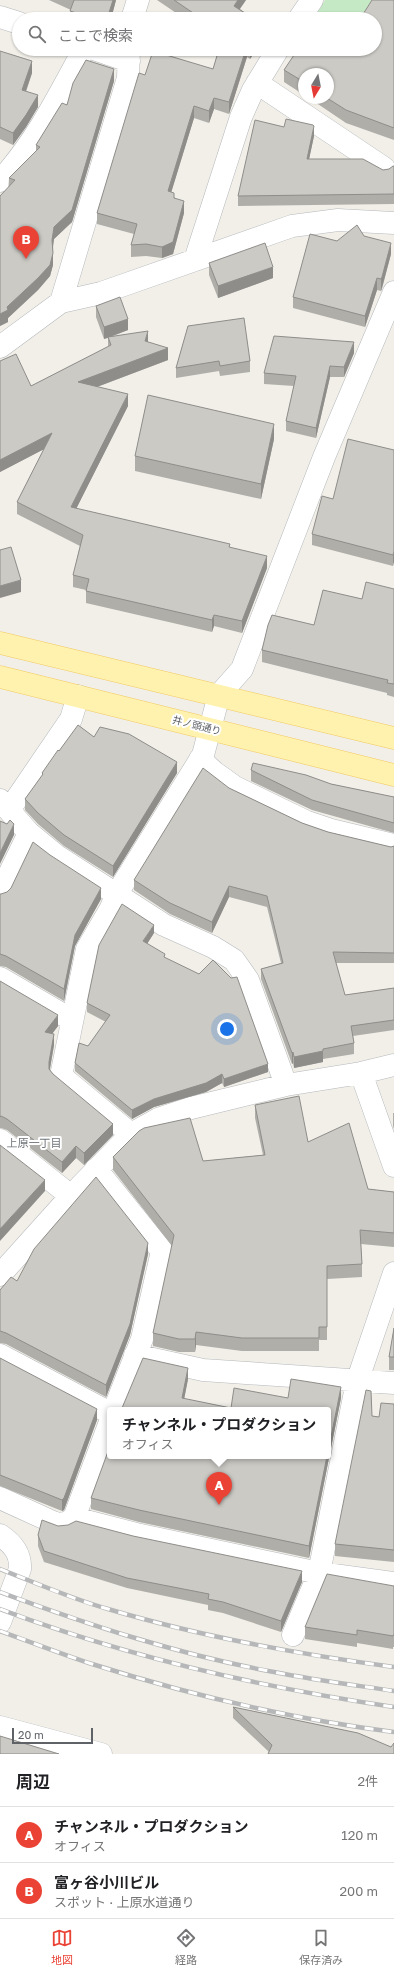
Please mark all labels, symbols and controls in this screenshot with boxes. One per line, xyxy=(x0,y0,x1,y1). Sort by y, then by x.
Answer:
search box xyxy=(12,12,382,56)
icon: search xyxy=(26,23,48,45)
text: ここで検索 xyxy=(58,26,133,44)
north arrow xyxy=(298,68,334,104)
pin: B xyxy=(13,226,39,259)
street label: 井ノ頭通り xyxy=(171,713,223,737)
your location xyxy=(217,1019,237,1039)
district label: 上原一丁目 xyxy=(7,1136,62,1149)
popup xyxy=(107,1407,331,1459)
text: チャンネル・プロダクション xyxy=(122,1415,316,1433)
text: オフィス xyxy=(122,1436,173,1452)
pin: A xyxy=(206,1472,232,1505)
scale bar xyxy=(12,1726,93,1745)
text: 20 m xyxy=(18,1728,44,1741)
text: 周辺 xyxy=(16,1771,50,1792)
text: 2件 xyxy=(357,1773,378,1789)
text: チャンネル・プロダクション xyxy=(54,1817,249,1835)
text: A xyxy=(24,1827,34,1843)
text: 120 m xyxy=(341,1827,378,1843)
text: オフィス xyxy=(54,1838,106,1854)
text: 富ヶ谷小川ビル xyxy=(54,1873,159,1891)
text: B xyxy=(24,1883,34,1899)
text: 200 m xyxy=(340,1883,378,1899)
text: スポット · 上原水道通り xyxy=(54,1894,194,1910)
tab: 地図 xyxy=(51,1927,73,1967)
tab: 経路 xyxy=(175,1927,197,1967)
tab: 保存済み xyxy=(299,1927,343,1967)

